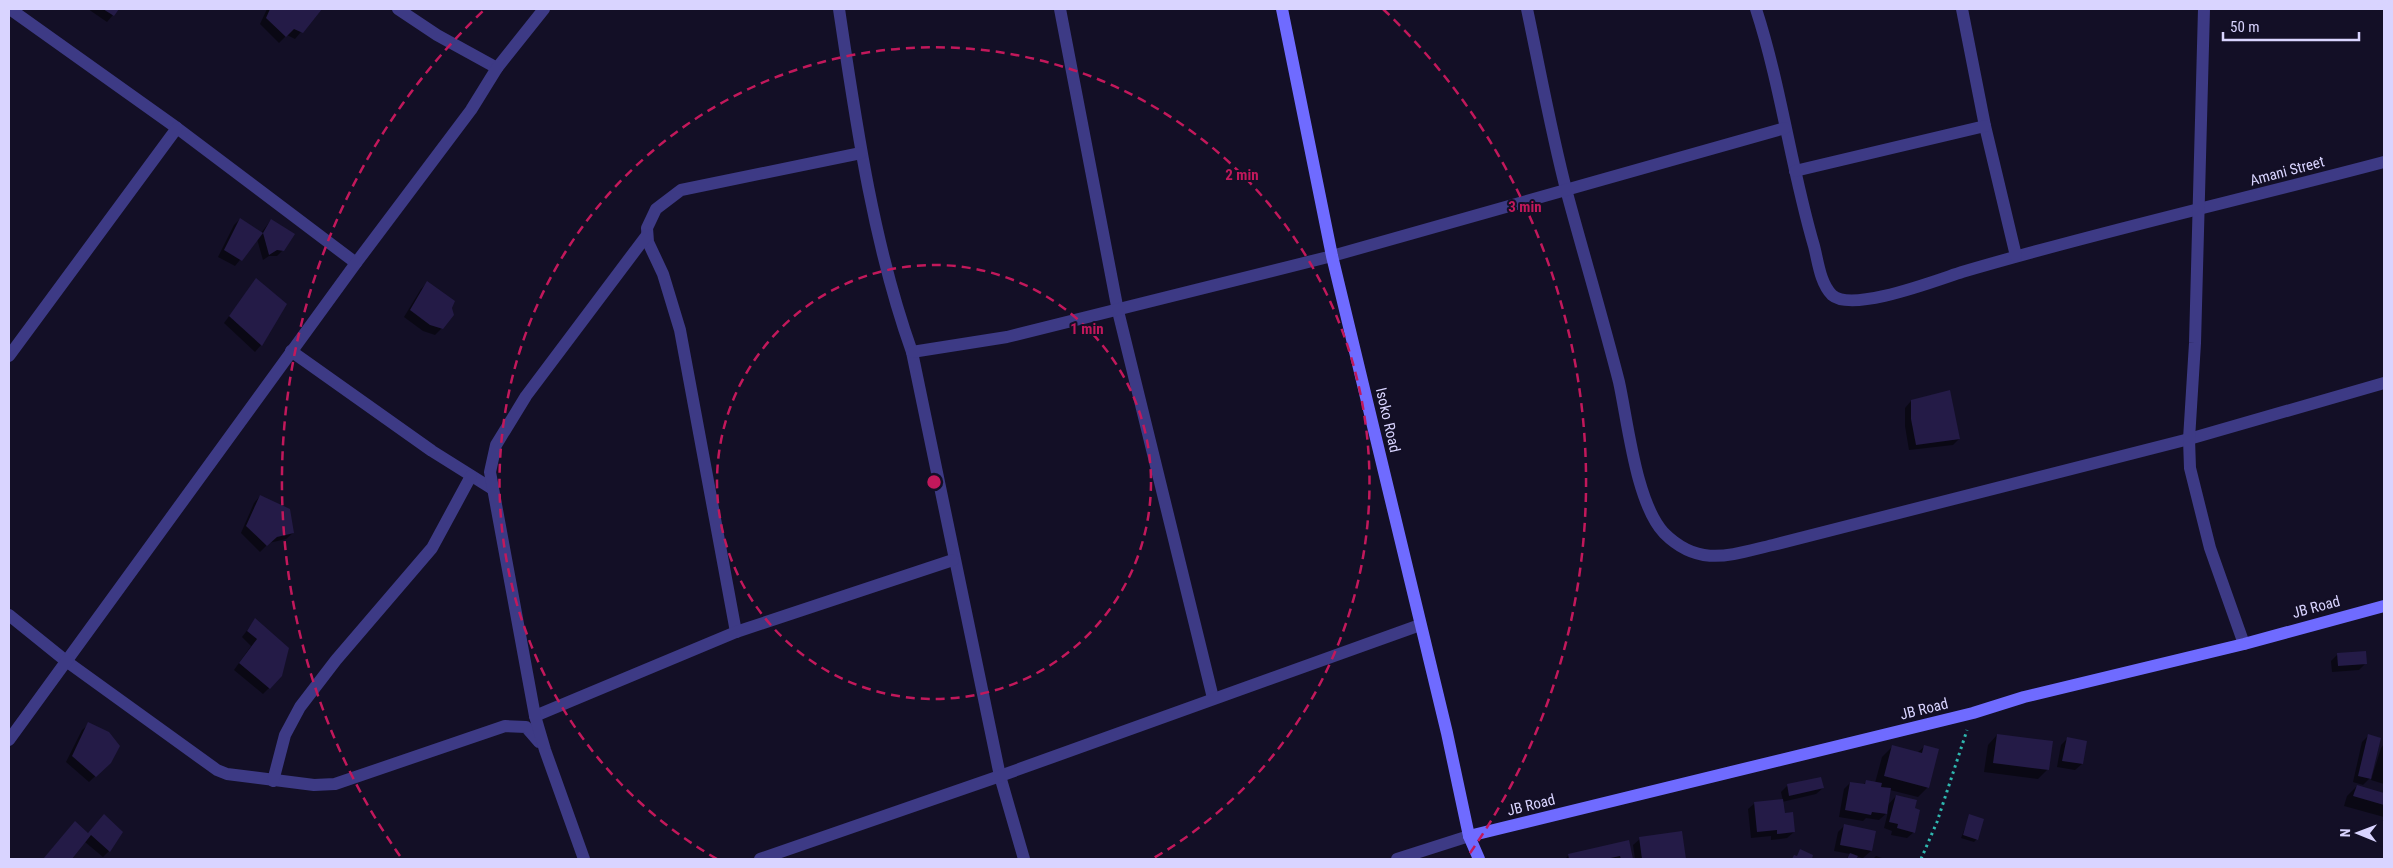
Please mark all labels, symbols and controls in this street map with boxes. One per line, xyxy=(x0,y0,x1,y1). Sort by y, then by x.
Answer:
scale bar xyxy=(2223,10,2359,42)
text: 50 m xyxy=(2230,18,2260,36)
street label: Amani Street xyxy=(2248,152,2326,190)
text: 2 min xyxy=(1225,166,1259,184)
text: 3 min xyxy=(1508,198,1542,216)
text: 1 min xyxy=(1070,320,1104,338)
street label: Isoko Road xyxy=(1372,386,1404,454)
centre of rings xyxy=(925,473,943,491)
street label: JB Road xyxy=(2290,592,2342,622)
street label: JB Road xyxy=(1898,694,1950,724)
street label: JB Road xyxy=(1505,790,1557,820)
north arrow xyxy=(2333,808,2383,858)
text: N xyxy=(2337,828,2353,837)

